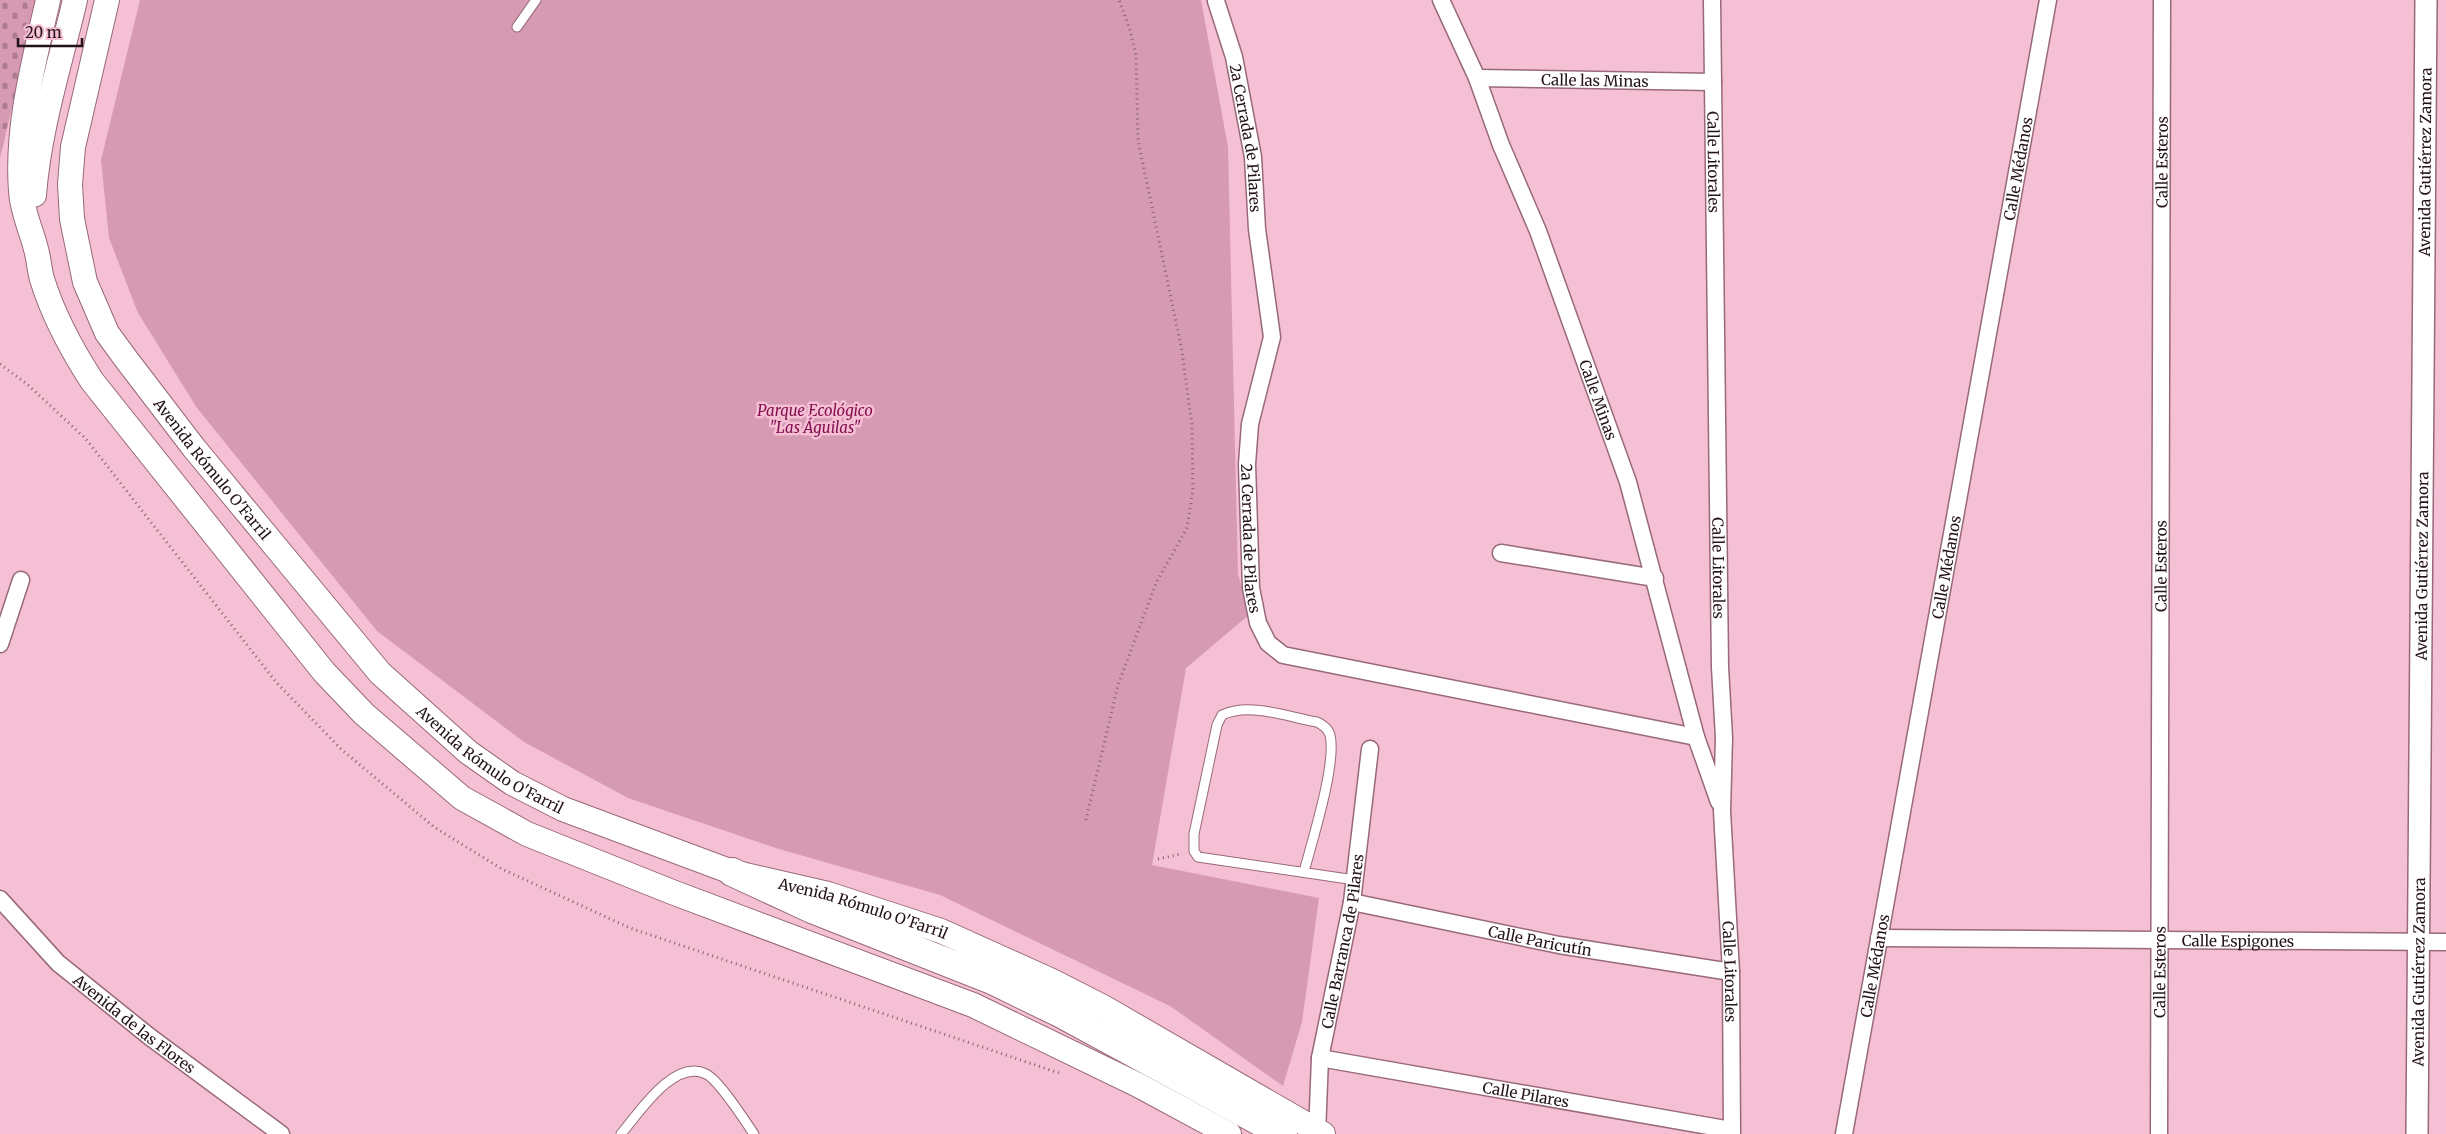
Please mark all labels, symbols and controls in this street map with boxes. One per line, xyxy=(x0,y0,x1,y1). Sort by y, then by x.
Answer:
scale bar xyxy=(18,15,81,47)
text: 20 m xyxy=(25,23,62,42)
street label: 2a Cerrada de Pilares xyxy=(1226,62,1266,213)
street label: Avenida Gutiérrez Zamora xyxy=(2414,67,2435,258)
street label: Calle las Minas xyxy=(1541,70,1649,90)
street label: Calle Litorales xyxy=(1704,111,1724,213)
street label: Calle Médanos xyxy=(1999,115,2036,222)
street label: Calle Esteros xyxy=(2152,116,2171,208)
street label: Calle Minas xyxy=(1575,357,1622,442)
street label: Avenida Rómulo O'Farril xyxy=(149,394,275,544)
park label: Parque Ecológico "Las Águilas" xyxy=(757,401,873,437)
street label: 2a Cerrada de Pilares xyxy=(1237,463,1265,615)
street label: Avenida Gutiérrez Zamora xyxy=(2411,471,2432,662)
street label: Calle Médanos xyxy=(1927,514,1965,620)
street label: Calle Litorales xyxy=(1709,517,1729,619)
street label: Calle Esteros xyxy=(2151,520,2170,612)
street label: Avenida Rómulo O'Farril xyxy=(412,701,567,817)
street label: Calle Barranca de Pilares xyxy=(1317,853,1367,1030)
street label: Avenida Rómulo O'Farril xyxy=(776,873,952,943)
street label: Avenida Gutiérrez Zamora xyxy=(2408,877,2429,1068)
street label: Calle Médanos xyxy=(1856,912,1893,1019)
street label: Calle Litorales xyxy=(1719,920,1741,1022)
street label: Calle Paricutín xyxy=(1486,921,1593,960)
street label: Calle Esteros xyxy=(2150,926,2169,1018)
street label: Calle Espigones xyxy=(2182,931,2294,950)
street label: Avenida de las Flores xyxy=(69,969,199,1077)
street label: Calle Pilares xyxy=(1481,1077,1571,1111)

